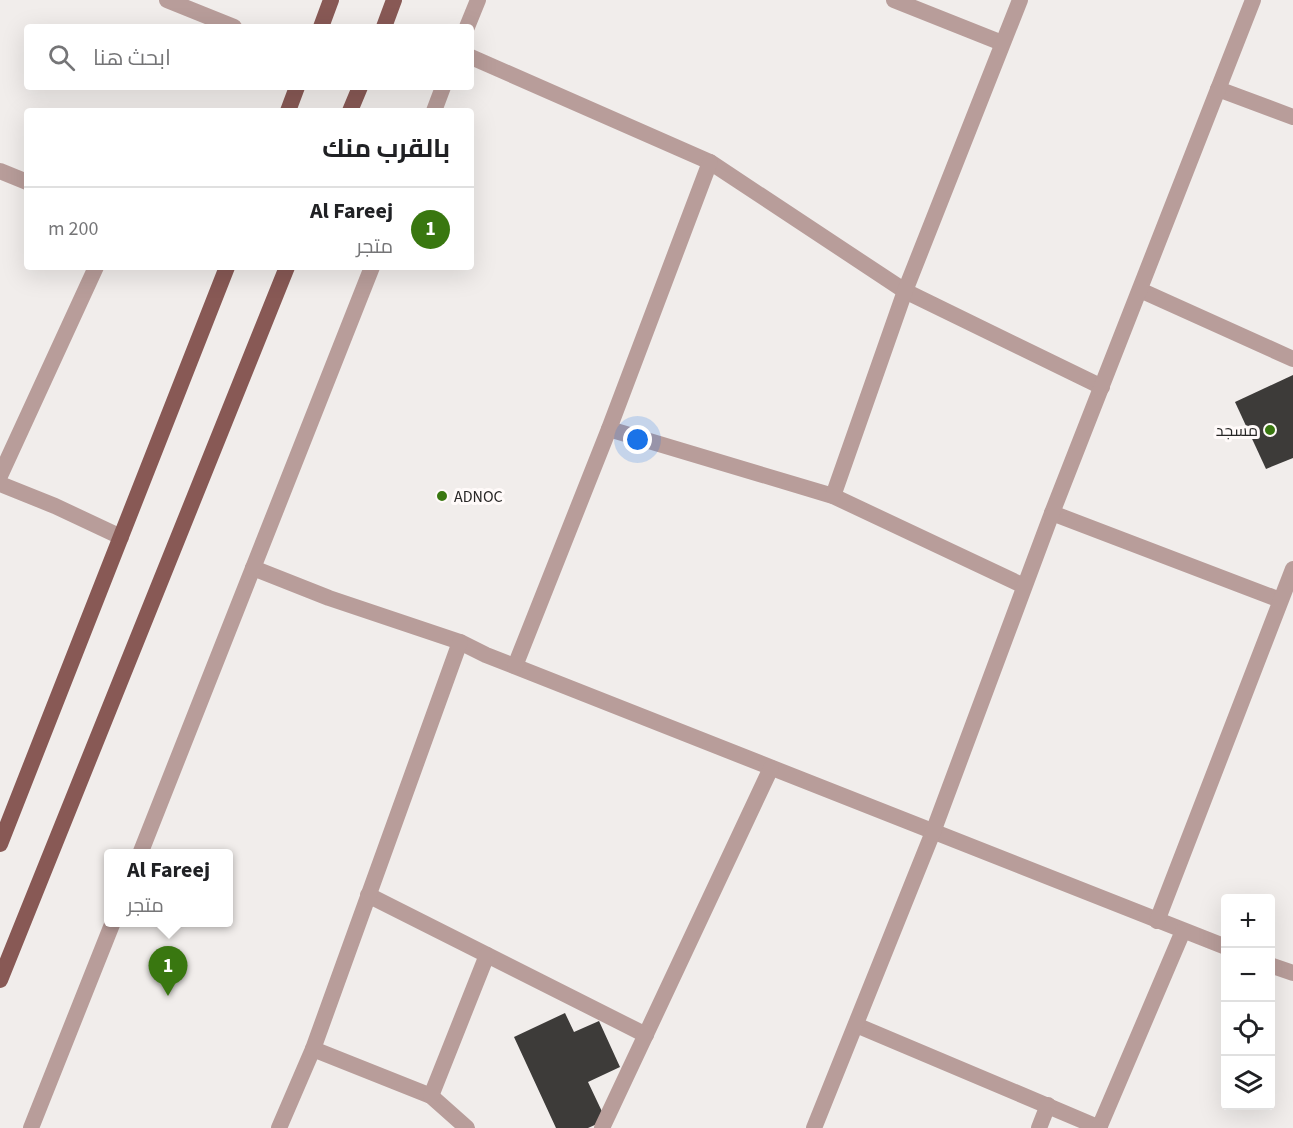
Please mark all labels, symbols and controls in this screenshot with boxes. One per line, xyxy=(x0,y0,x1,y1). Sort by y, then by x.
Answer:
search box xyxy=(24,24,474,90)
icon: search xyxy=(45,41,78,74)
text: ابحث هنا xyxy=(93,42,171,74)
text: بالقرب منك xyxy=(322,130,450,167)
text: Al Fareej xyxy=(310,195,393,227)
text: 200 m xyxy=(48,215,98,243)
text: 1 xyxy=(425,215,436,243)
text: متجر xyxy=(356,233,393,261)
place label: مسجد xyxy=(1216,420,1258,442)
marker: مسجد xyxy=(1263,423,1277,437)
your location xyxy=(623,425,652,454)
place label: ADNOC xyxy=(454,486,503,508)
marker: ADNOC xyxy=(435,489,449,503)
popup xyxy=(104,849,233,927)
text: Al Fareej xyxy=(127,854,210,886)
text: متجر xyxy=(127,892,164,920)
map controls xyxy=(1221,894,1275,1110)
button: + xyxy=(1221,894,1275,948)
pin: 1 xyxy=(148,946,188,996)
button: − xyxy=(1221,948,1275,1002)
button: locate xyxy=(1221,1002,1275,1056)
button: layers xyxy=(1221,1056,1275,1110)

